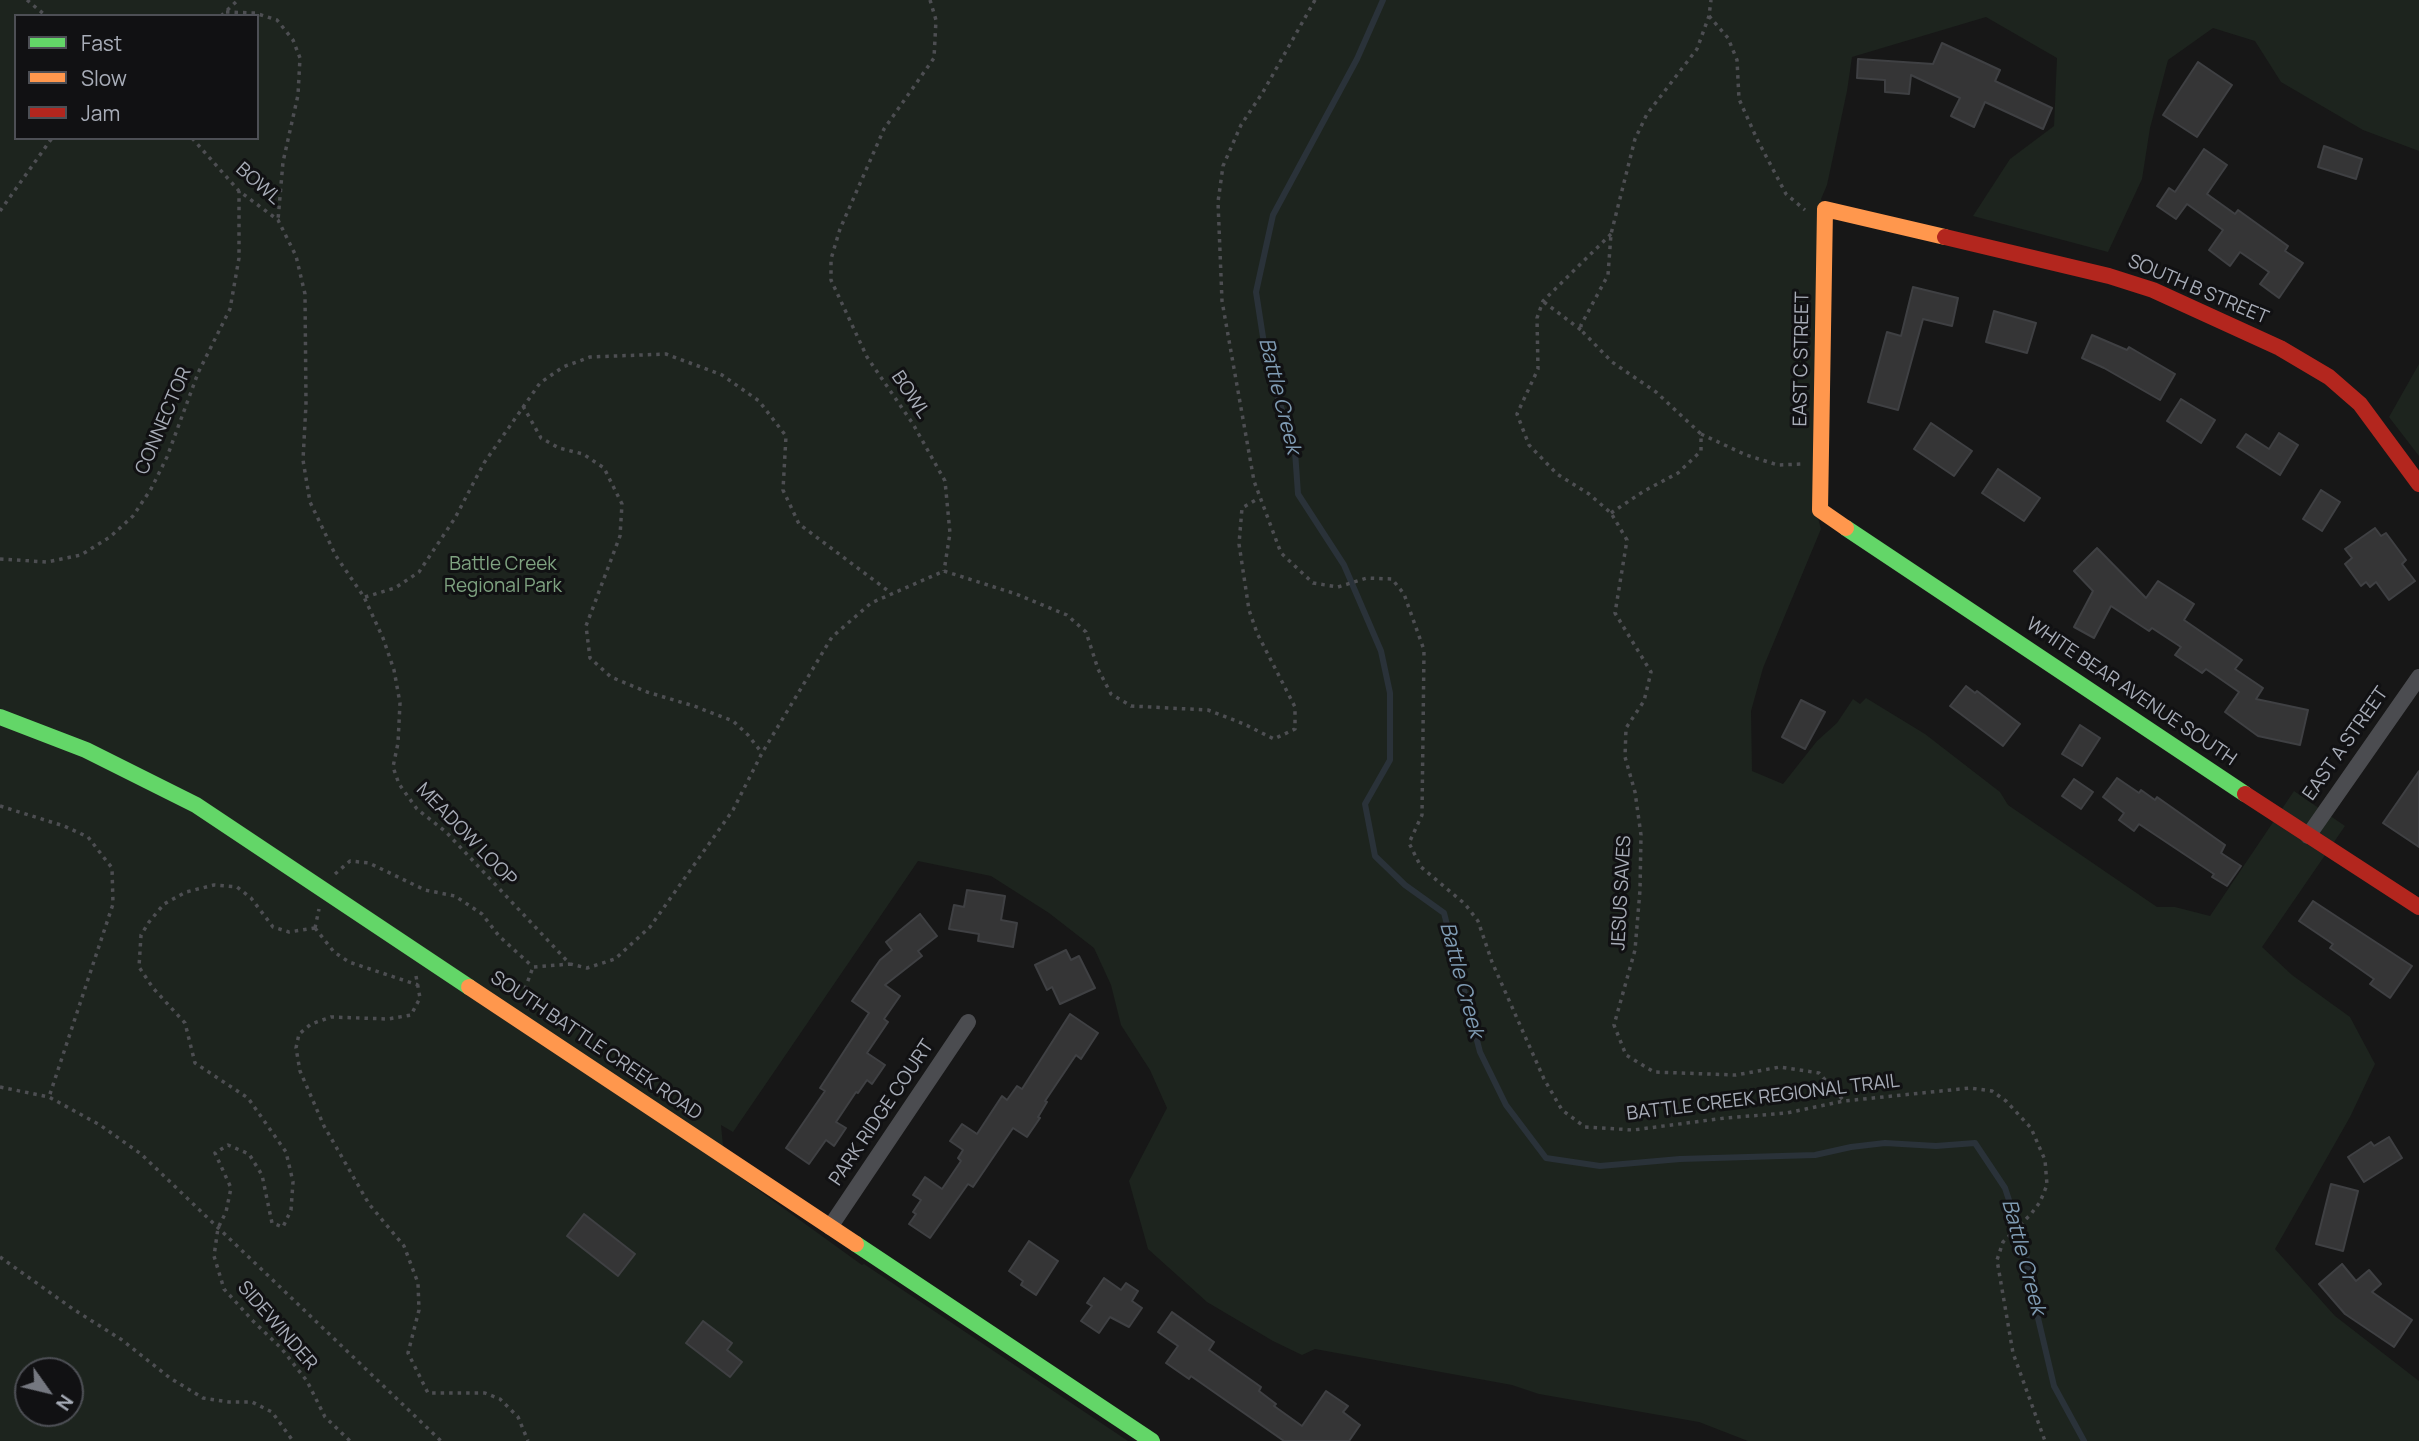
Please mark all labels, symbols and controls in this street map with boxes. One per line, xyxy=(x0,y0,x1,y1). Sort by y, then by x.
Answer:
legend xyxy=(14,14,259,140)
text: Fast xyxy=(81,29,122,57)
text: Slow xyxy=(81,64,127,92)
text: Jam xyxy=(81,99,120,127)
street label: BOWL xyxy=(231,158,285,210)
street label: SOUTH B STREET xyxy=(2124,250,2272,330)
street label: EAST C STREET xyxy=(1789,291,1815,427)
water label: Battle Creek xyxy=(1252,335,1306,457)
street label: CONNECTOR xyxy=(131,364,197,478)
street label: BOWL xyxy=(886,367,934,423)
park label: Battle Creek Regional Park xyxy=(444,554,562,598)
street label: WHITE BEAR AVENUE SOUTH xyxy=(2022,613,2240,771)
street label: EAST A STREET xyxy=(2298,683,2394,805)
street label: MEADOW LOOP xyxy=(411,779,521,891)
street label: JESUS SAVES xyxy=(1608,835,1636,951)
water label: Battle Creek xyxy=(1433,919,1489,1041)
street label: SOUTH BATTLE CREEK ROAD xyxy=(486,967,706,1125)
street label: PARK RIDGE COURT xyxy=(825,1036,939,1190)
street label: BATTLE CREEK REGIONAL TRAIL xyxy=(1625,1070,1901,1126)
water label: Battle Creek xyxy=(1995,1196,2051,1318)
street label: SIDEWINDER xyxy=(232,1277,322,1375)
north arrow xyxy=(14,1357,84,1427)
text: N xyxy=(50,1390,79,1416)

